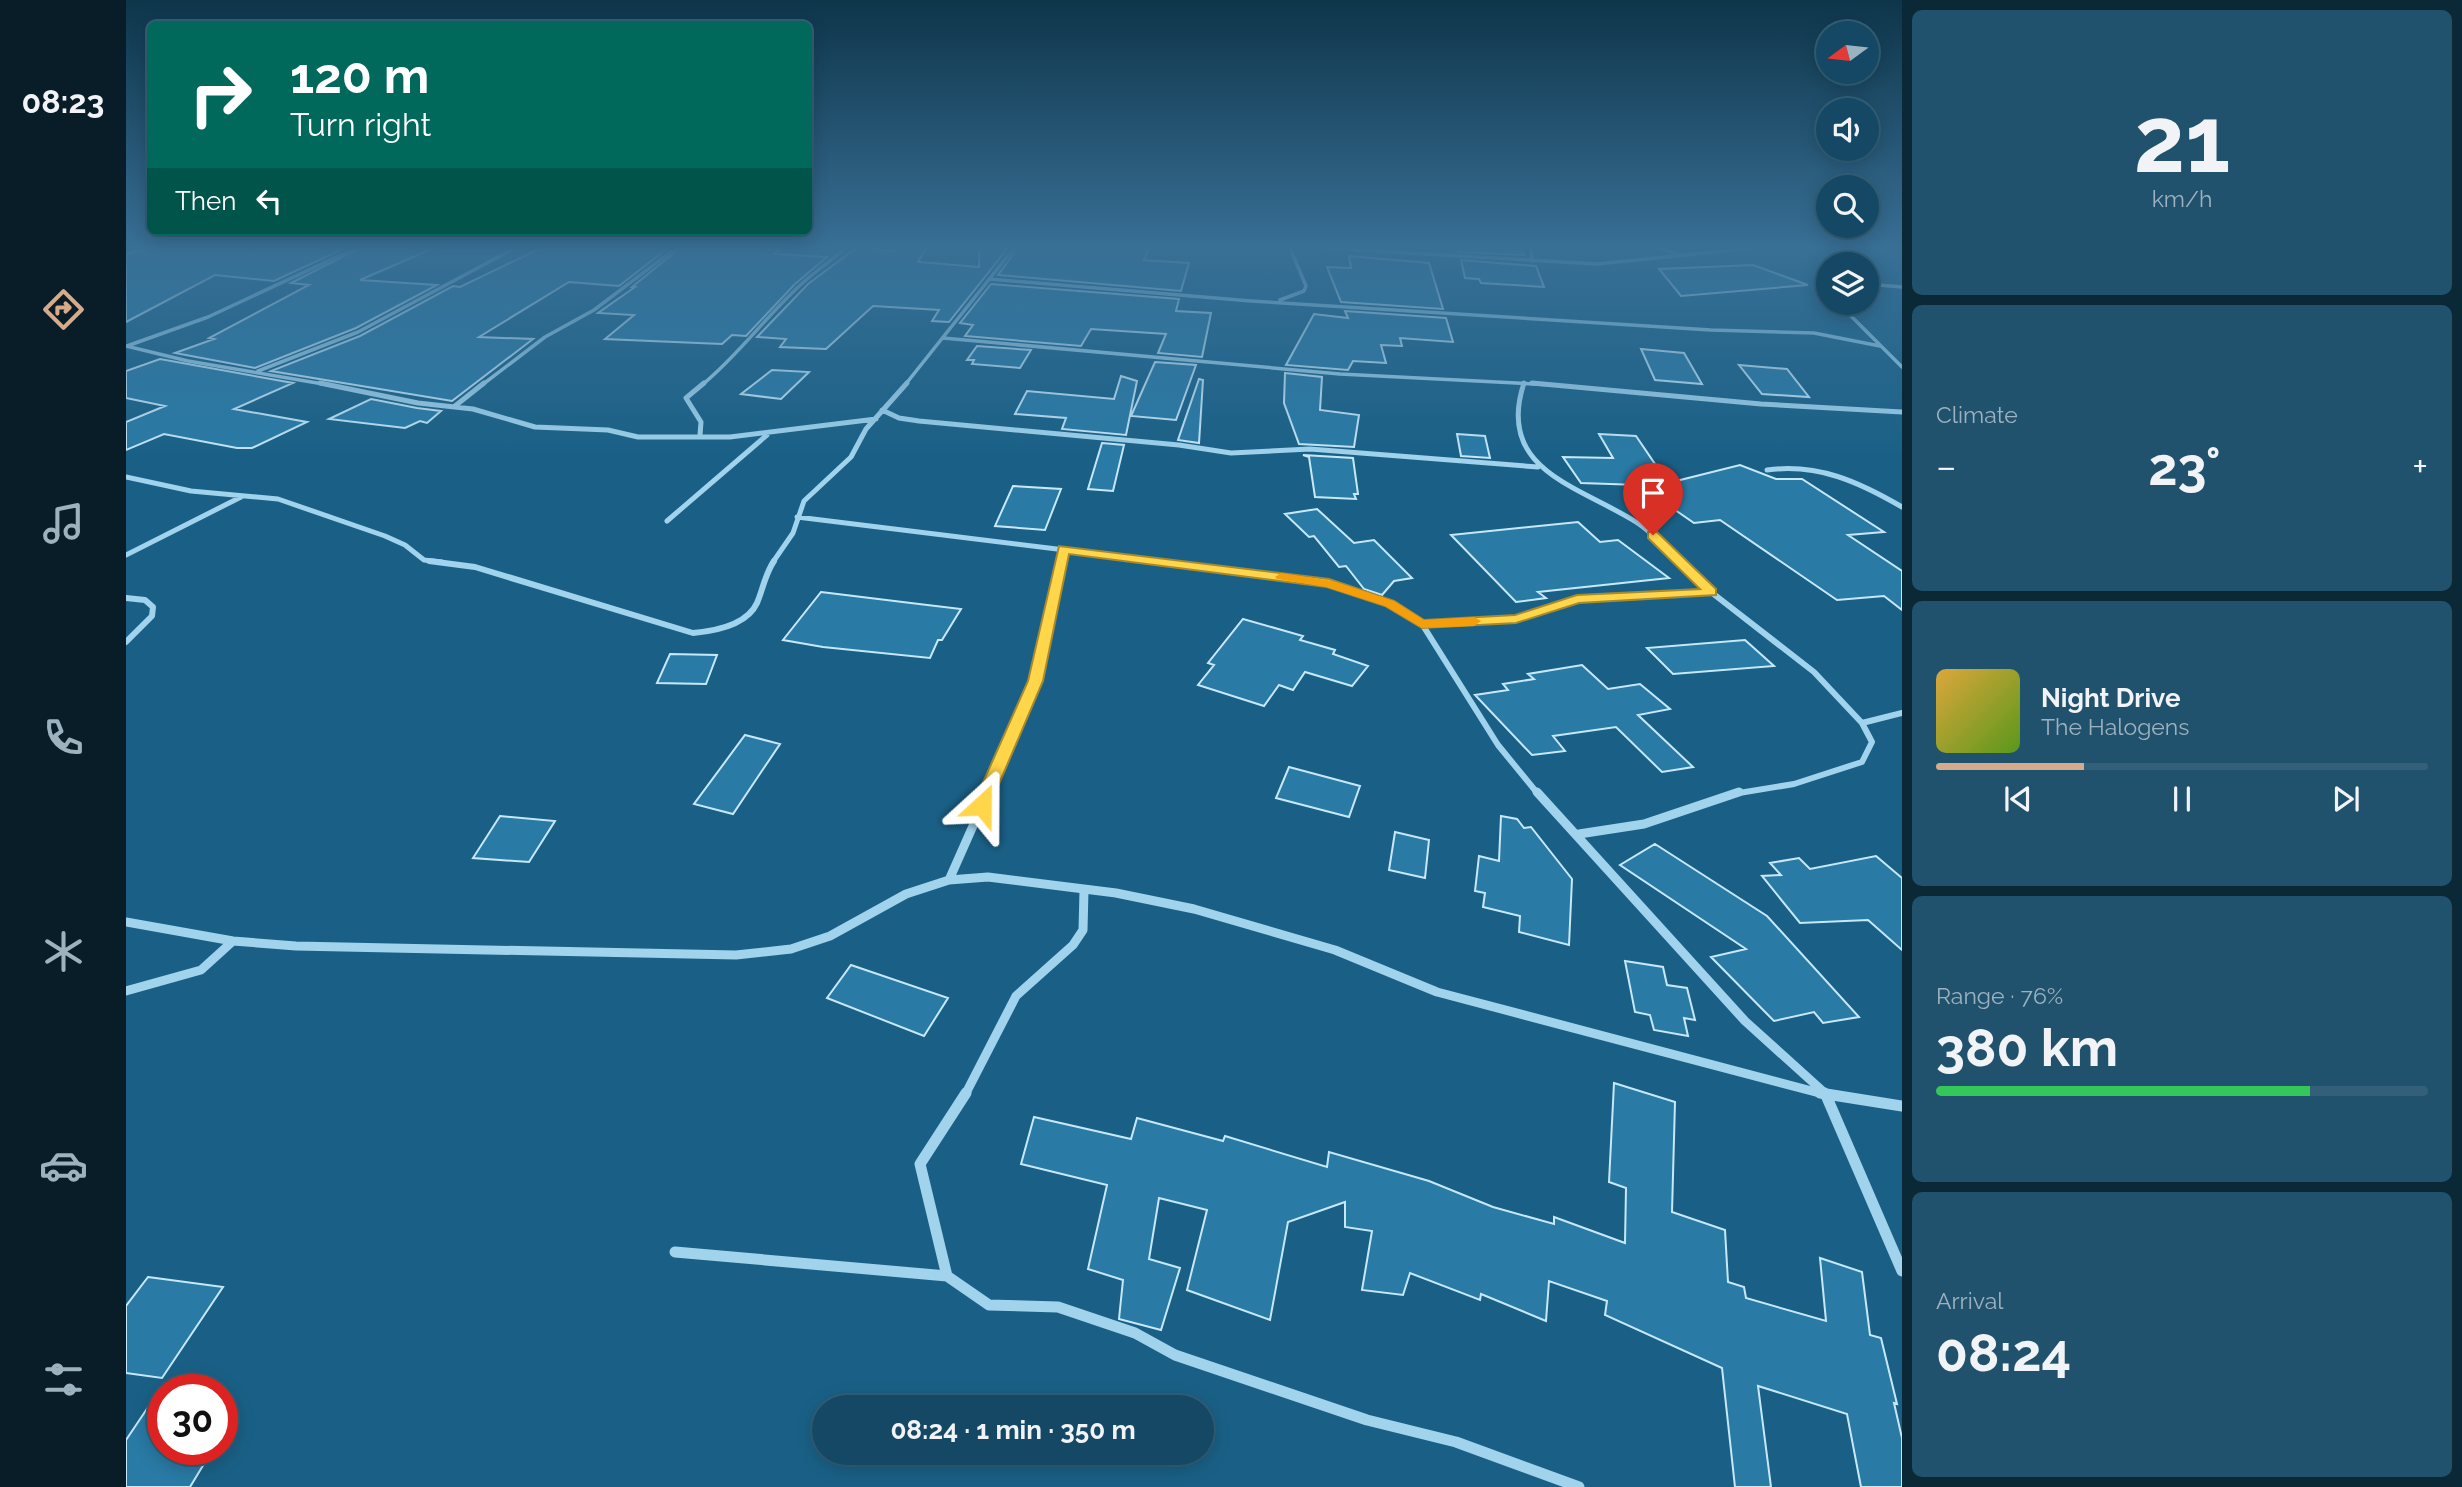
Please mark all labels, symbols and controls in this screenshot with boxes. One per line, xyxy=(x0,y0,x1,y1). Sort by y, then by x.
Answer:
north arrow xyxy=(1816,21,1880,84)
map controls xyxy=(1816,21,1879,315)
text: 120 m xyxy=(290,47,429,104)
icon: right xyxy=(175,49,266,140)
text: 08:23 xyxy=(22,83,104,120)
text: 21 xyxy=(2134,86,2230,193)
button: sound xyxy=(1816,98,1879,161)
text: Turn right xyxy=(290,106,431,143)
button: search xyxy=(1816,175,1879,238)
icon: left xyxy=(250,182,288,220)
text: km/h xyxy=(2152,185,2212,212)
text: Then xyxy=(175,186,236,216)
button: layers xyxy=(1816,252,1879,315)
icon: directions xyxy=(39,285,88,334)
text: Climate xyxy=(1936,401,2018,428)
text: 23° xyxy=(2148,436,2221,497)
text: − xyxy=(1936,444,1956,489)
text: + xyxy=(2412,444,2428,489)
pin xyxy=(1623,463,1683,535)
icon: arrive xyxy=(1634,474,1672,512)
icon: music xyxy=(39,499,88,548)
text: Night Drive xyxy=(2041,683,2180,713)
icon: phone xyxy=(39,713,88,762)
text: The Halogens xyxy=(2041,713,2189,740)
position arrow xyxy=(945,768,1019,842)
icon: previous xyxy=(1999,780,2037,818)
icon: pause xyxy=(2163,780,2201,818)
icon: next xyxy=(2327,780,2365,818)
icon: climate xyxy=(39,927,88,976)
text: Range · 76% xyxy=(1936,982,2063,1009)
text: 380 km xyxy=(1936,1017,2118,1078)
icon: car xyxy=(39,1141,88,1190)
text: Arrival xyxy=(1936,1287,2003,1314)
text: 08:24 xyxy=(1936,1322,2071,1383)
icon: filters xyxy=(39,1355,88,1404)
speed limit sign: 30 xyxy=(147,1374,238,1465)
text: 08:24 · 1 min · 350 m xyxy=(890,1415,1136,1445)

